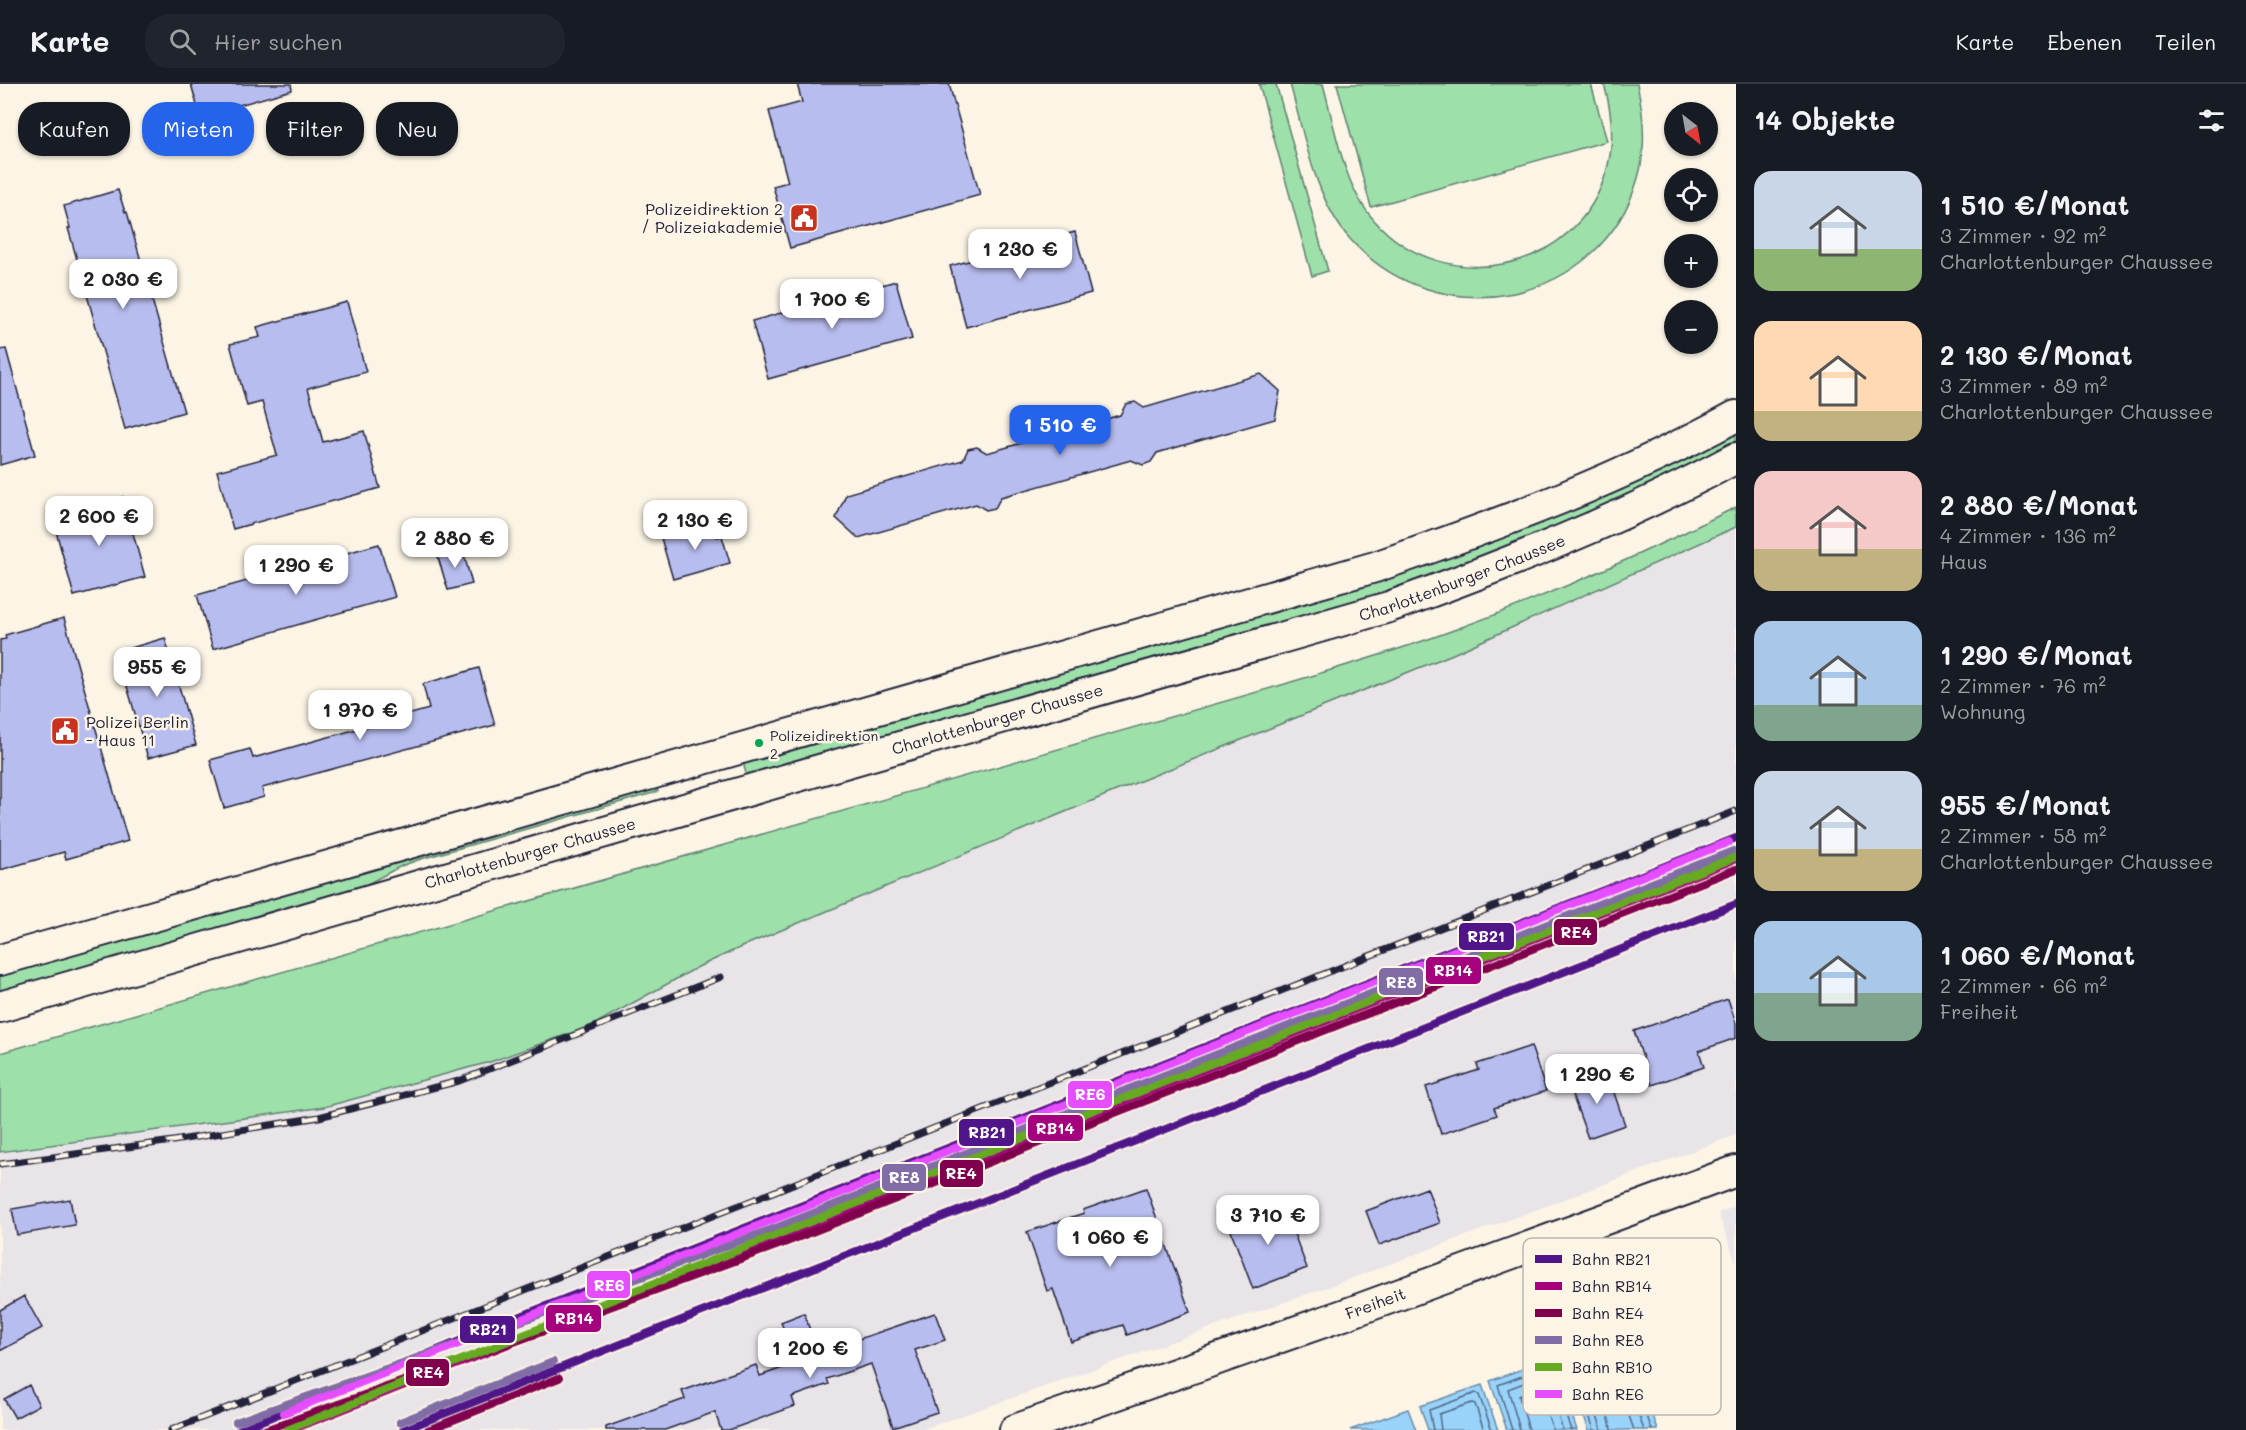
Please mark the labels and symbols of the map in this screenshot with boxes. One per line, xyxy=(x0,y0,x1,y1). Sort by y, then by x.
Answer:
north arrow xyxy=(1664,102,1718,156)
place label: Polizeidirektion 2 / Polizeiakademie xyxy=(642,198,783,237)
public building icon: Polizeidirektion 2 / Polizeiakademie xyxy=(788,202,820,234)
pin: 1 230 € xyxy=(965,229,1075,280)
pin: 2 030 € xyxy=(68,259,178,310)
pin: 1 700 € xyxy=(777,279,887,330)
pin: 1 510 € xyxy=(1005,405,1115,456)
pin: 2 600 € xyxy=(44,496,154,547)
pin: 2 130 € xyxy=(640,500,750,551)
pin: 2 880 € xyxy=(400,518,510,569)
street label: Charlottenburger Chaussee xyxy=(1356,529,1568,625)
pin: 1 290 € xyxy=(241,545,351,596)
pin: 955 € xyxy=(115,647,199,698)
street label: Charlottenburger Chaussee xyxy=(889,678,1105,759)
pin: 1 970 € xyxy=(305,690,415,741)
place label: Polizei Berlin - Haus 11 xyxy=(86,711,189,750)
public building icon: Polizei Berlin - Haus 11 xyxy=(49,715,81,747)
place label: Polizeidirektion 2 xyxy=(770,726,878,763)
marker: Polizeidirektion 2 xyxy=(753,737,765,749)
street label: Charlottenburger Chaussee xyxy=(422,812,638,893)
line badge: RE4 xyxy=(1553,918,1598,946)
text: RE4 xyxy=(1560,921,1592,942)
line badge: RB21 xyxy=(1458,922,1515,951)
text: RB21 xyxy=(1467,925,1505,946)
line badge: RB14 xyxy=(1425,956,1482,985)
text: RB14 xyxy=(1433,959,1473,980)
line badge: RE8 xyxy=(1378,967,1424,996)
text: RE8 xyxy=(1385,971,1417,992)
pin: 1 290 € xyxy=(1542,1054,1652,1105)
line badge: RE6 xyxy=(1067,1080,1113,1109)
text: RE6 xyxy=(1075,1083,1106,1104)
line badge: RB14 xyxy=(1027,1114,1084,1142)
text: RB14 xyxy=(1035,1117,1075,1138)
line badge: RB21 xyxy=(958,1118,1015,1147)
text: RB21 xyxy=(968,1121,1006,1142)
line badge: RE4 xyxy=(939,1159,984,1188)
text: RE4 xyxy=(945,1162,977,1183)
line badge: RE8 xyxy=(881,1163,927,1192)
text: RE8 xyxy=(888,1166,920,1187)
pin: 3 710 € xyxy=(1213,1195,1323,1246)
pin: 1 060 € xyxy=(1055,1217,1165,1268)
legend xyxy=(1523,1238,1721,1415)
text: Bahn RB21 xyxy=(1572,1248,1651,1269)
line badge: RE6 xyxy=(586,1270,631,1299)
text: RE6 xyxy=(594,1274,625,1295)
text: Bahn RB14 xyxy=(1572,1275,1652,1296)
street label: Freiheit xyxy=(1342,1282,1408,1324)
text: Bahn RE4 xyxy=(1572,1302,1644,1323)
line badge: RB14 xyxy=(545,1304,602,1333)
text: RB14 xyxy=(554,1307,594,1328)
line badge: RB21 xyxy=(459,1315,516,1344)
text: RB21 xyxy=(469,1318,507,1339)
pin: 1 200 € xyxy=(755,1328,865,1379)
text: Bahn RE8 xyxy=(1572,1329,1644,1350)
text: Bahn RB10 xyxy=(1572,1356,1652,1377)
line badge: RE4 xyxy=(405,1358,450,1387)
text: RE4 xyxy=(412,1361,444,1382)
text: Bahn RE6 xyxy=(1572,1383,1644,1404)

